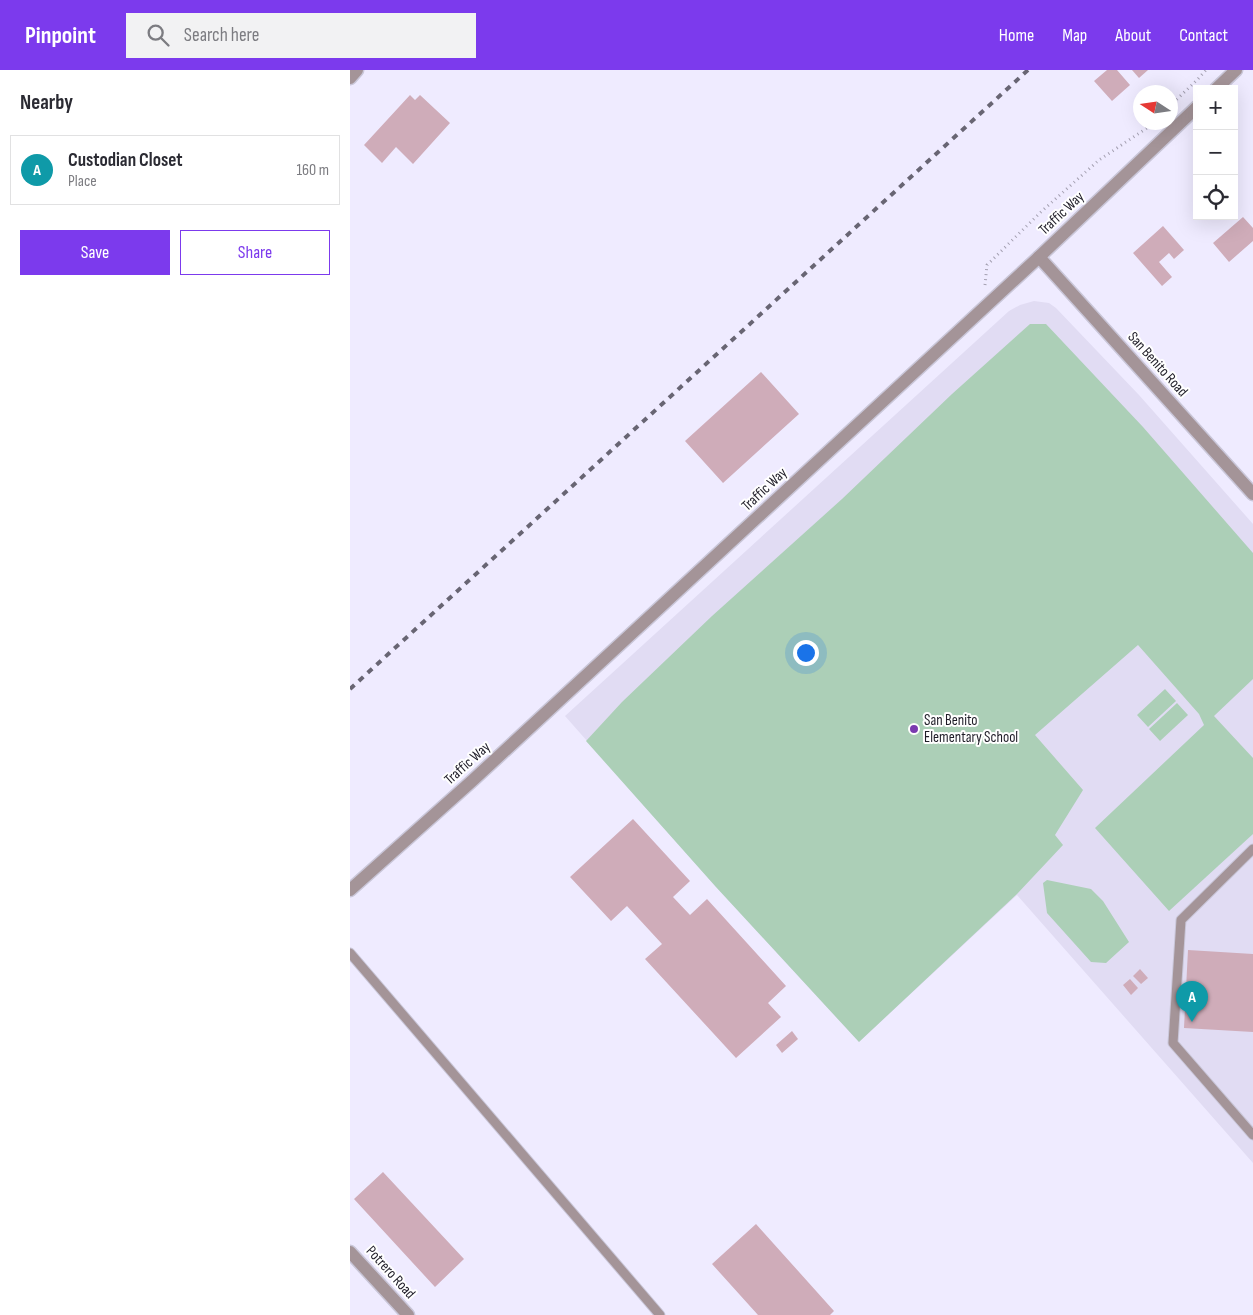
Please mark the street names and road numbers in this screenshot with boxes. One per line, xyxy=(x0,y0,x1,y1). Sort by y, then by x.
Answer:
street label: Traffic Way xyxy=(1035,187,1088,239)
street label: San Benito Road xyxy=(1123,328,1192,401)
street label: Traffic Way xyxy=(738,463,791,515)
street label: Traffic Way xyxy=(440,738,494,789)
street label: Potrero Road xyxy=(362,1242,419,1303)

